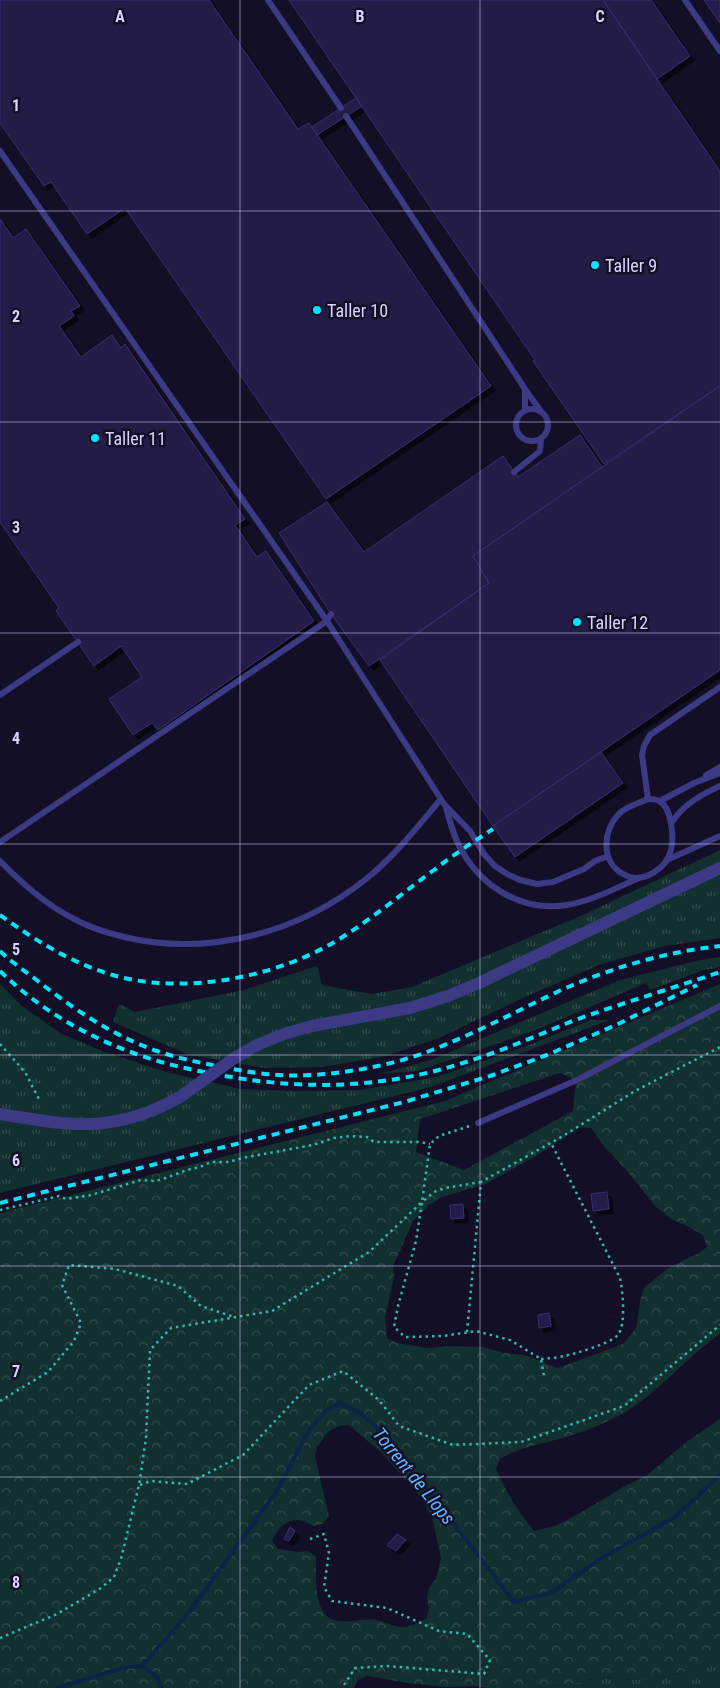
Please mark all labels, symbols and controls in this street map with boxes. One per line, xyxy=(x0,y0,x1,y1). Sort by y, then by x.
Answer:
text: A xyxy=(115,7,125,26)
text: B xyxy=(356,7,365,26)
text: C xyxy=(595,7,605,26)
text: 1 xyxy=(12,96,20,115)
place label: Taller 9 xyxy=(605,255,657,276)
marker: Taller 9 xyxy=(589,259,601,271)
place label: Taller 10 xyxy=(327,300,388,321)
marker: Taller 10 xyxy=(311,304,323,316)
text: 2 xyxy=(12,307,20,326)
place label: Taller 11 xyxy=(105,428,166,449)
marker: Taller 11 xyxy=(89,432,101,444)
text: 3 xyxy=(12,518,20,537)
place label: Taller 12 xyxy=(587,612,648,633)
marker: Taller 12 xyxy=(571,616,583,628)
text: 4 xyxy=(12,729,20,748)
text: 5 xyxy=(12,940,20,959)
text: 6 xyxy=(12,1151,20,1170)
text: 7 xyxy=(12,1362,20,1381)
water label: Torrent de Llops xyxy=(368,1423,460,1529)
text: 8 xyxy=(12,1573,20,1592)

